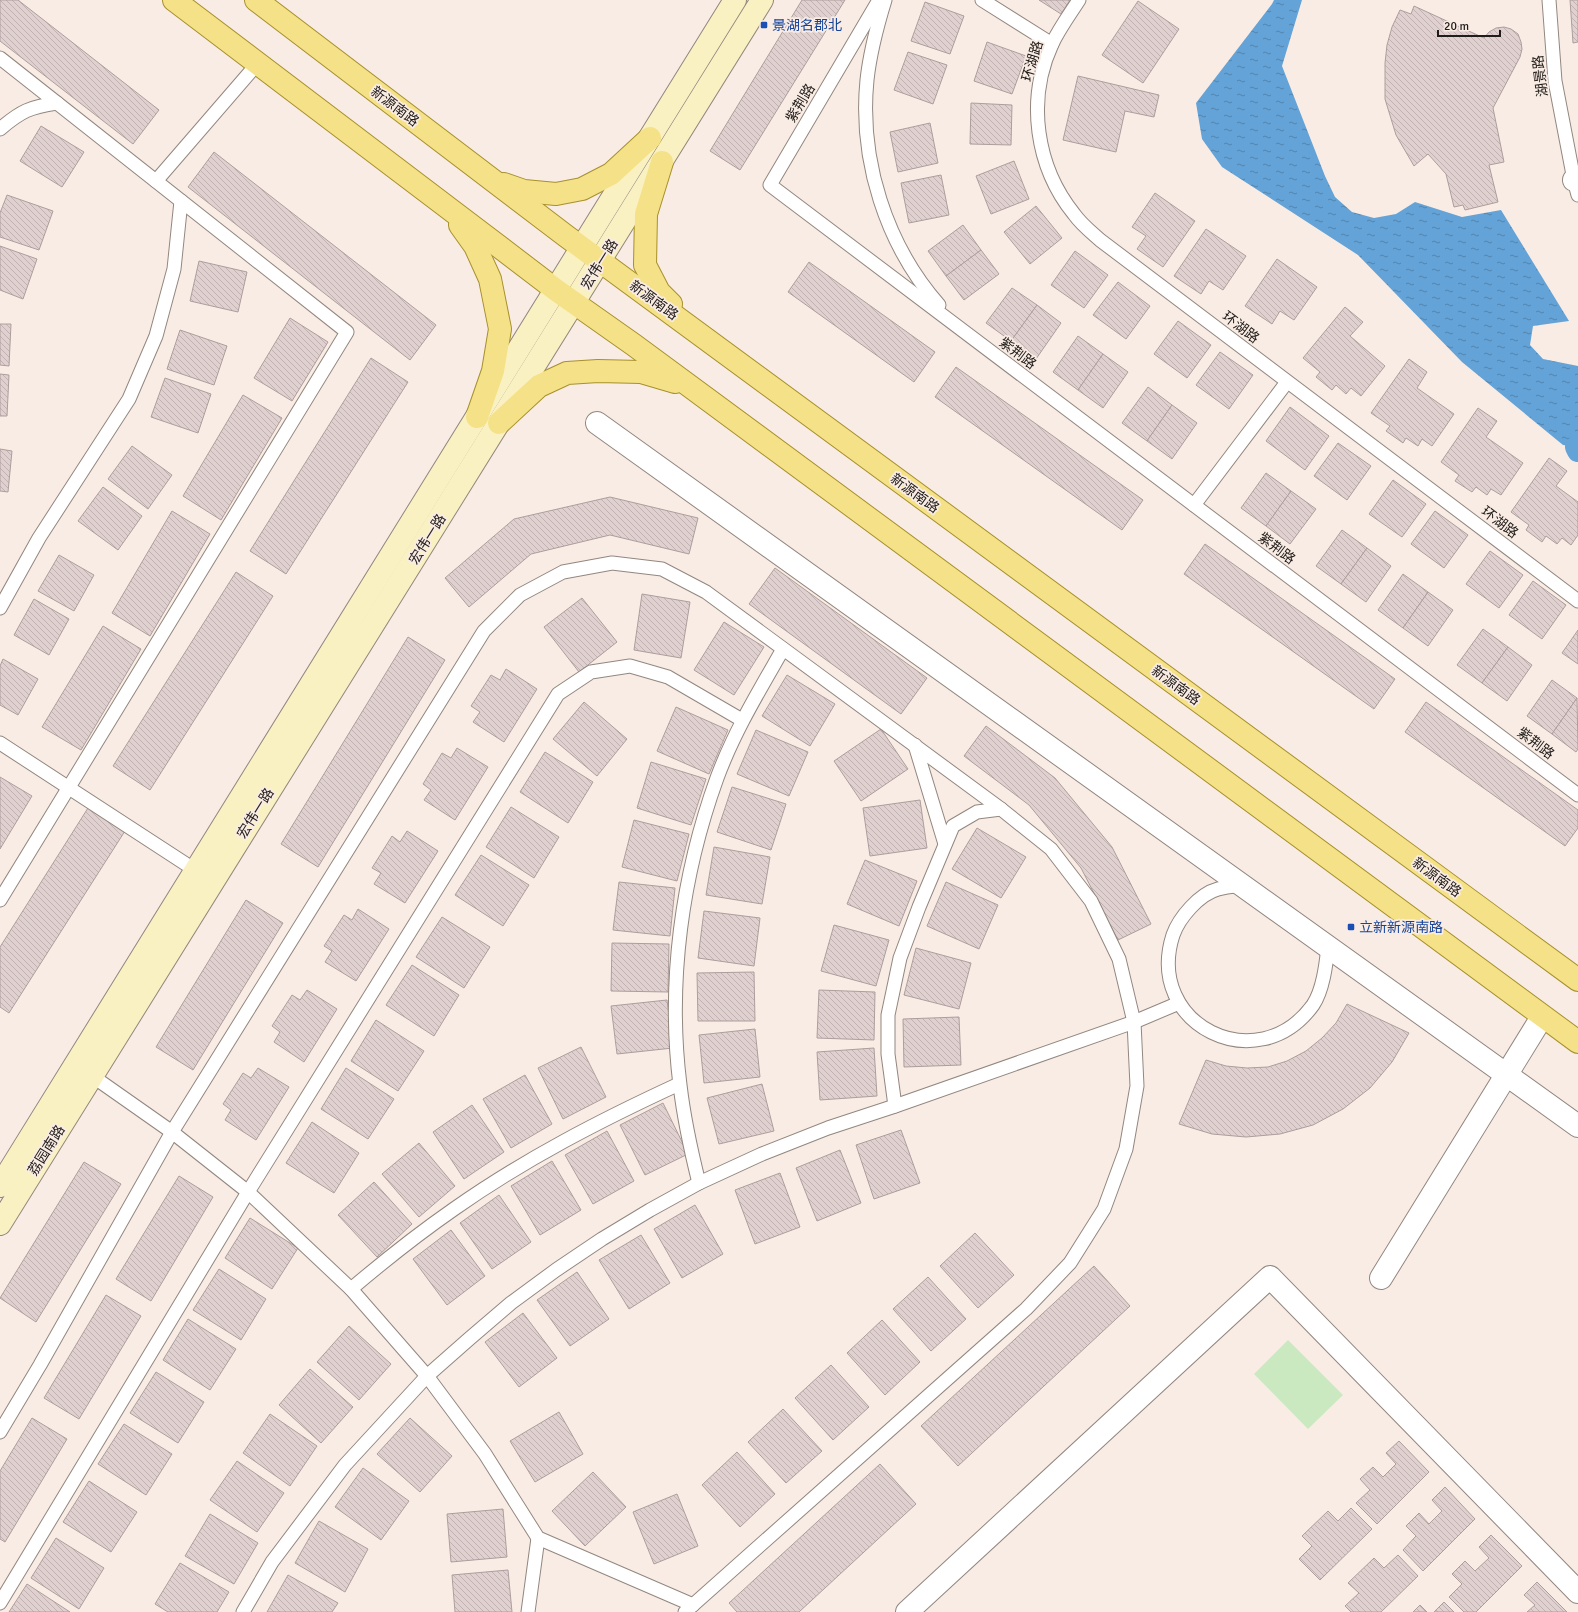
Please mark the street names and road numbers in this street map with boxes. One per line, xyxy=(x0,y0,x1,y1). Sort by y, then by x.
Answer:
street label: 环湖路 xyxy=(1018,39,1047,84)
street label: 湖景路 xyxy=(1530,54,1551,98)
street label: 紫荆路 xyxy=(782,81,819,126)
street label: 新源南路 xyxy=(367,83,422,130)
street label: 宏伟一路 xyxy=(577,236,621,293)
street label: 新源南路 xyxy=(626,277,681,324)
street label: 环湖路 xyxy=(1219,308,1263,347)
street label: 紫荆路 xyxy=(996,334,1040,373)
street label: 新源南路 xyxy=(887,470,942,517)
street label: 环湖路 xyxy=(1478,503,1522,542)
street label: 宏伟一路 xyxy=(405,511,449,568)
street label: 紫荆路 xyxy=(1255,529,1299,568)
street label: 新源南路 xyxy=(1148,662,1203,709)
street label: 紫荆路 xyxy=(1514,724,1558,763)
street label: 宏伟一路 xyxy=(233,785,277,842)
street label: 新源南路 xyxy=(1409,854,1464,901)
street label: 荔园南路 xyxy=(24,1122,68,1179)

